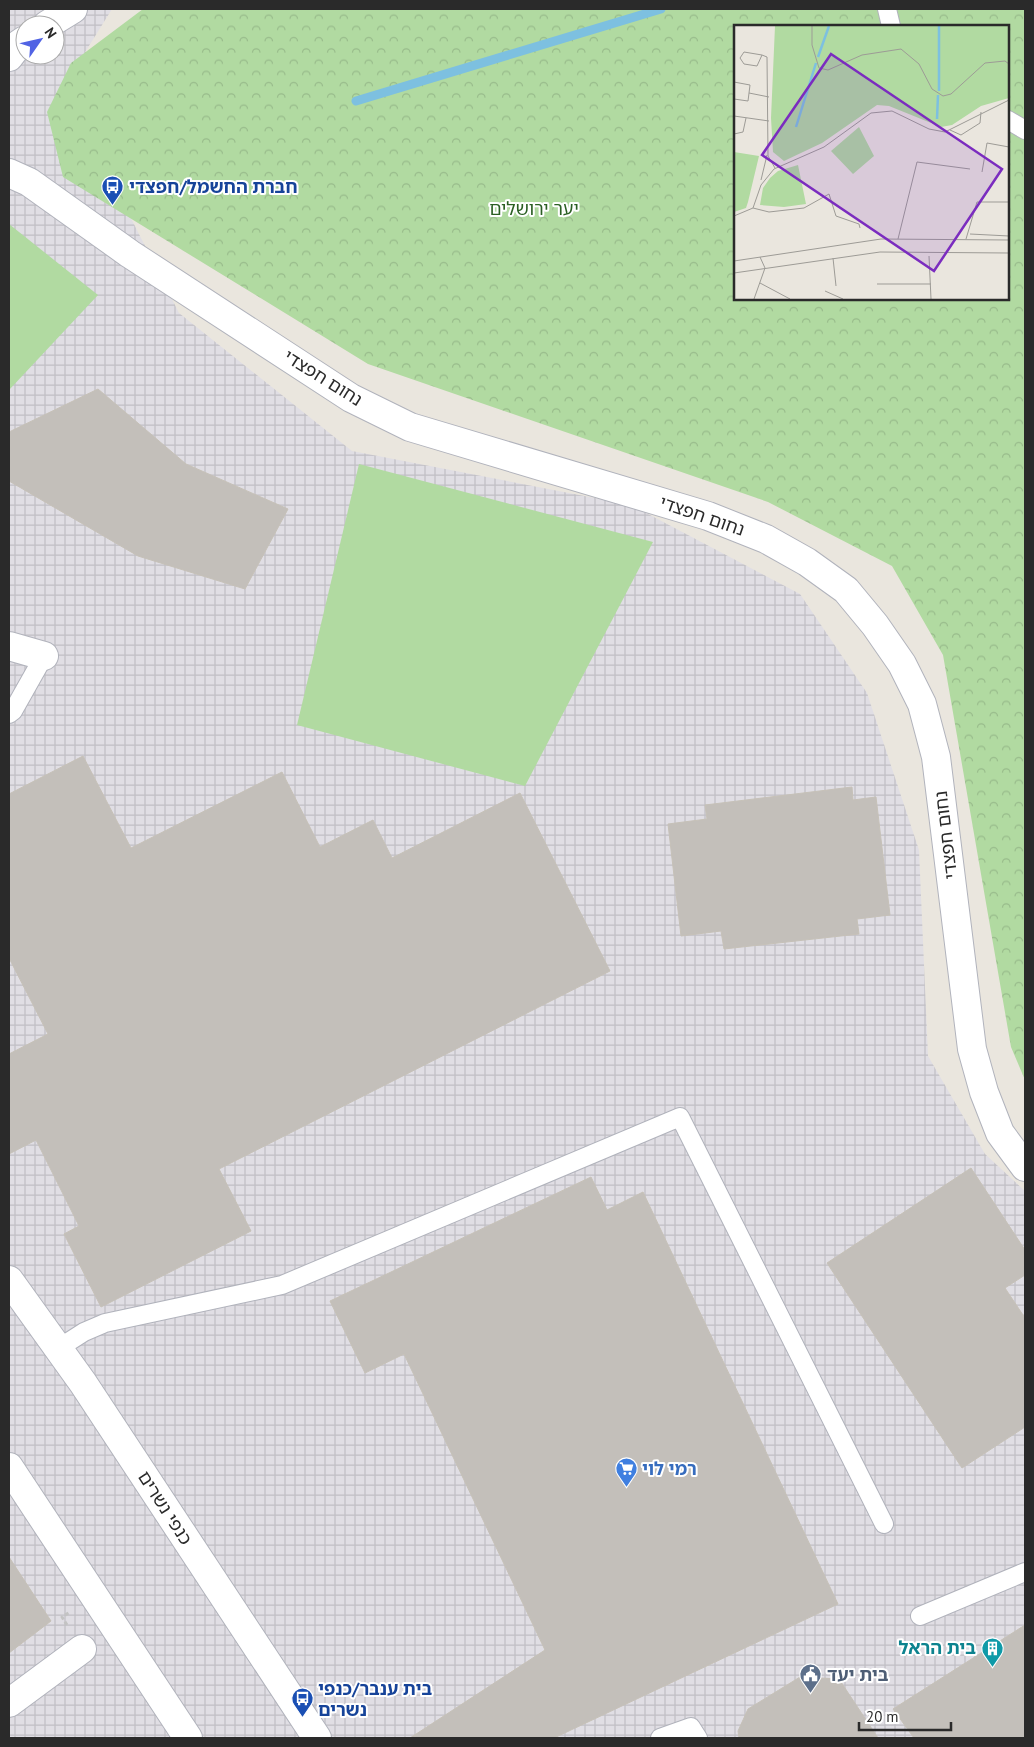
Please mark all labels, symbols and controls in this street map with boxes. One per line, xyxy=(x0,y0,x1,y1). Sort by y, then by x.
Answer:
north arrow xyxy=(15,15,65,65)
text: N xyxy=(41,24,61,42)
inset map xyxy=(734,25,1009,300)
bus stop icon: חברת החשמל/חפצדי xyxy=(101,175,125,206)
place label: חברת החשמל/חפצדי xyxy=(129,175,298,198)
park label: יער ירושלים xyxy=(489,197,579,220)
street label: נחום חפצדי xyxy=(280,344,367,411)
street label: נחום חפצדי xyxy=(657,490,748,541)
street label: נחום חפצדי xyxy=(929,790,962,880)
supermarket icon: רמי לוי xyxy=(614,1457,638,1488)
place label: רמי לוי xyxy=(642,1457,697,1480)
street label: כנפי נשרים xyxy=(133,1467,198,1549)
place label: בית הראל xyxy=(898,1636,976,1659)
building icon: בית הראל xyxy=(980,1636,1004,1667)
public building icon: בית יעד xyxy=(799,1663,823,1694)
place label: בית יעד xyxy=(827,1663,889,1686)
place label: בית ענבר/כנפי נשרים xyxy=(318,1677,432,1721)
bus stop icon: בית ענבר/כנפי נשרים xyxy=(290,1687,314,1718)
scale bar xyxy=(859,1700,952,1732)
text: 20 m xyxy=(866,1707,899,1726)

